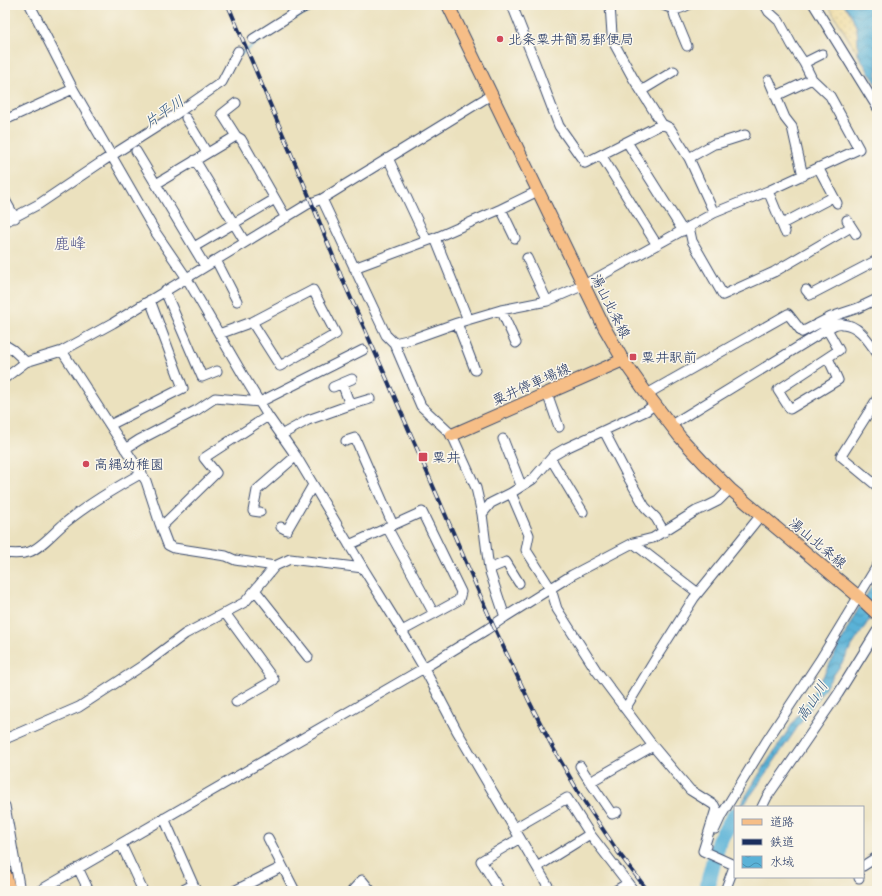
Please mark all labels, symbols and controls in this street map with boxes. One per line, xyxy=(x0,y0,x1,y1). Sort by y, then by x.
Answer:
place label: 北条粟井簡易郵便局 xyxy=(508,31,634,48)
marker: 北条粟井簡易郵便局 xyxy=(495,34,505,44)
water label: 片平川 xyxy=(140,92,188,133)
district label: 鹿峰 xyxy=(54,234,86,254)
street label: 湯山北条線 xyxy=(587,271,634,341)
place label: 粟井駅前 xyxy=(641,349,697,366)
marker: 粟井駅前 xyxy=(628,352,638,362)
street label: 粟井停車場線 xyxy=(489,360,573,409)
place label: 粟井 xyxy=(432,449,460,466)
marker: 粟井 xyxy=(417,451,429,463)
place label: 高縄幼稚園 xyxy=(94,456,164,473)
marker: 高縄幼稚園 xyxy=(81,459,91,469)
street label: 湯山北条線 xyxy=(785,514,850,572)
water label: 高山川 xyxy=(792,677,833,725)
legend xyxy=(734,806,864,878)
text: 道路 xyxy=(770,814,794,830)
text: 鉄道 xyxy=(770,834,794,850)
text: 水域 xyxy=(770,854,794,870)

